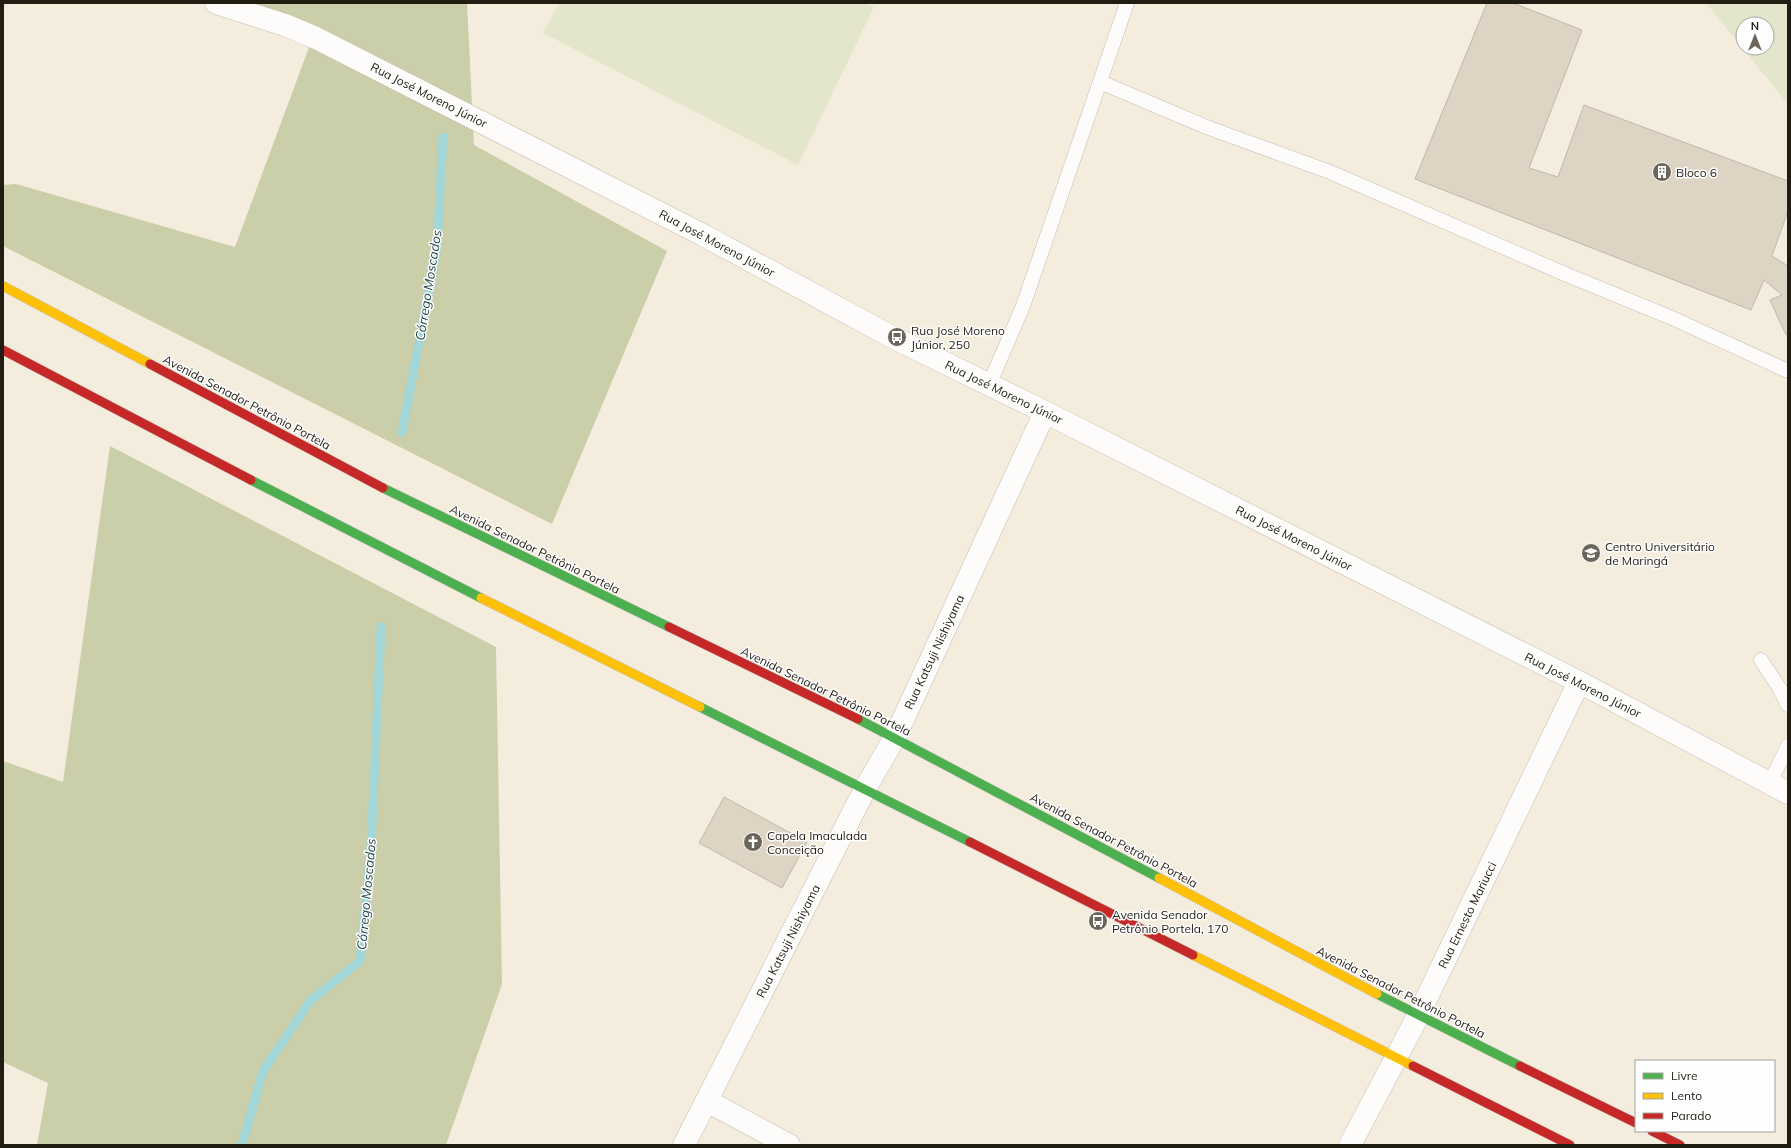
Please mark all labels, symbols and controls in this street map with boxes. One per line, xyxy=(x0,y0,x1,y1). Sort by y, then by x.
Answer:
north arrow xyxy=(1735,16,1775,56)
text: N xyxy=(1751,19,1759,33)
street label: Rua José Moreno Júnior xyxy=(368,59,490,131)
building icon: Bloco 6 xyxy=(1651,161,1673,183)
place label: Bloco 6 xyxy=(1676,165,1717,180)
street label: Rua José Moreno Júnior xyxy=(657,206,778,280)
water label: Córrego Moscados xyxy=(411,229,445,341)
place label: Rua José Moreno Júnior, 250 xyxy=(911,323,1005,352)
bus stop icon: Rua José Moreno Júnior, 250 xyxy=(886,326,908,348)
street label: Avenida Senador Petrônio Portela xyxy=(161,351,333,453)
street label: Rua José Moreno Júnior xyxy=(943,357,1066,427)
street label: Avenida Senador Petrônio Portela xyxy=(447,501,623,597)
street label: Rua José Moreno Júnior xyxy=(1233,502,1355,574)
place label: Centro Universitário de Maringá xyxy=(1605,539,1715,568)
school or university icon: Centro Universitário de Maringá xyxy=(1580,542,1602,564)
street label: Rua Katsuji Nishiyama xyxy=(901,592,967,712)
street label: Avenida Senador Petrônio Portela xyxy=(738,643,914,739)
street label: Rua José Moreno Júnior xyxy=(1522,649,1644,721)
street label: Avenida Senador Petrônio Portela xyxy=(1028,789,1200,891)
place label: Capela Imaculada Conceição xyxy=(767,828,867,857)
church icon: Capela Imaculada Conceição xyxy=(742,831,764,853)
water label: Córrego Moscados xyxy=(353,838,379,950)
street label: Rua Ernesto Mariucci xyxy=(1435,859,1499,971)
street label: Rua Katsuji Nishiyama xyxy=(753,882,823,1000)
place label: Avenida Senador Petrônio Portela, 170 xyxy=(1112,907,1229,936)
bus stop icon: Avenida Senador Petrônio Portela, 170 xyxy=(1087,910,1109,932)
street label: Avenida Senador Petrônio Portela xyxy=(1314,943,1488,1041)
legend xyxy=(1635,1060,1775,1132)
text: Livre xyxy=(1671,1068,1698,1083)
text: Lento xyxy=(1671,1088,1702,1103)
text: Parado xyxy=(1671,1108,1711,1123)

